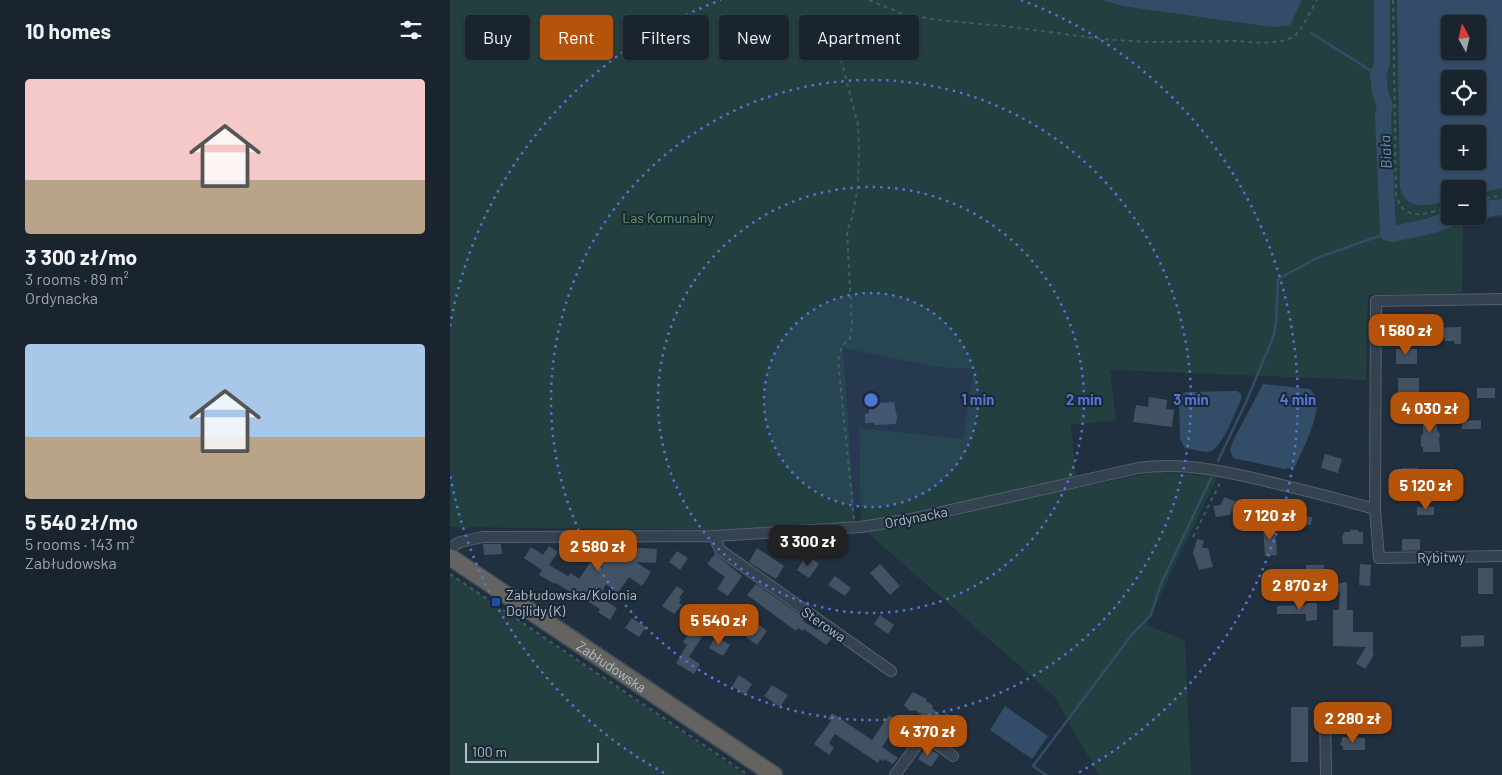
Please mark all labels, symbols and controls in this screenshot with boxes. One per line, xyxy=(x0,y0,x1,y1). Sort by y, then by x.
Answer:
chip: Buy xyxy=(465,15,530,60)
chip: Rent xyxy=(540,15,613,60)
chip: Filters xyxy=(623,15,709,60)
chip: New xyxy=(719,15,789,60)
chip: Apartment xyxy=(799,15,919,60)
north arrow xyxy=(1441,15,1486,60)
map controls xyxy=(1441,15,1486,225)
icon: filters xyxy=(397,16,425,44)
text: 10 homes xyxy=(25,18,111,43)
button: locate xyxy=(1441,70,1486,115)
icon: home xyxy=(180,111,270,201)
button: + xyxy=(1441,125,1486,170)
water label: Biała xyxy=(1375,135,1395,169)
button: − xyxy=(1441,180,1486,225)
park label: Las Komunalny xyxy=(622,209,714,226)
text: 3 300 zł/mo xyxy=(25,244,137,269)
text: 3 rooms · 89 m² xyxy=(25,269,129,288)
text: Ordynacka xyxy=(25,288,98,307)
pin: 1 580 zł xyxy=(1354,314,1458,356)
text: 1 580 zł xyxy=(1380,320,1432,339)
icon: home xyxy=(180,376,270,466)
text: 1 min xyxy=(962,390,994,408)
text: 2 min xyxy=(1066,390,1102,408)
text: 3 min xyxy=(1173,390,1209,408)
text: 4 min xyxy=(1280,390,1316,408)
centre of rings xyxy=(862,391,880,409)
pin: 4 030 zł xyxy=(1378,392,1482,434)
text: 4 030 zł xyxy=(1401,398,1459,417)
pin: 5 120 zł xyxy=(1374,468,1478,511)
text: 5 120 zł xyxy=(1399,475,1453,494)
pin: 7 120 zł xyxy=(1218,498,1322,541)
street label: Ordynacka xyxy=(883,503,949,531)
text: 7 120 zł xyxy=(1244,505,1296,524)
text: 5 540 zł/mo xyxy=(25,509,138,534)
pin: 3 300 zł xyxy=(756,524,860,567)
pin: 2 580 zł xyxy=(546,530,650,572)
text: 3 300 zł xyxy=(780,531,836,550)
text: 5 rooms · 143 m² xyxy=(25,534,135,553)
text: 2 580 zł xyxy=(570,536,626,555)
street label: Rybitwy xyxy=(1417,548,1466,566)
text: Zabłudowska xyxy=(25,553,117,572)
pin: 2 870 zł xyxy=(1248,568,1352,611)
text: 2 870 zł xyxy=(1272,575,1328,594)
place label: Zabłudowska/Kolonia Dojlidy (K) xyxy=(506,586,637,619)
marker: Zabłudowska/Kolonia Dojlidy (K) xyxy=(490,596,502,608)
street label: Sterowa xyxy=(799,603,849,645)
pin: 5 540 zł xyxy=(667,604,771,646)
text: 5 540 zł xyxy=(691,610,747,629)
street label: Zabłudowska xyxy=(574,636,650,695)
pin: 2 280 zł xyxy=(1301,702,1405,744)
text: 2 280 zł xyxy=(1325,708,1381,727)
pin: 4 370 zł xyxy=(876,714,980,757)
text: 4 370 zł xyxy=(900,721,956,740)
scale bar xyxy=(465,740,599,763)
text: 100 m xyxy=(472,743,507,760)

